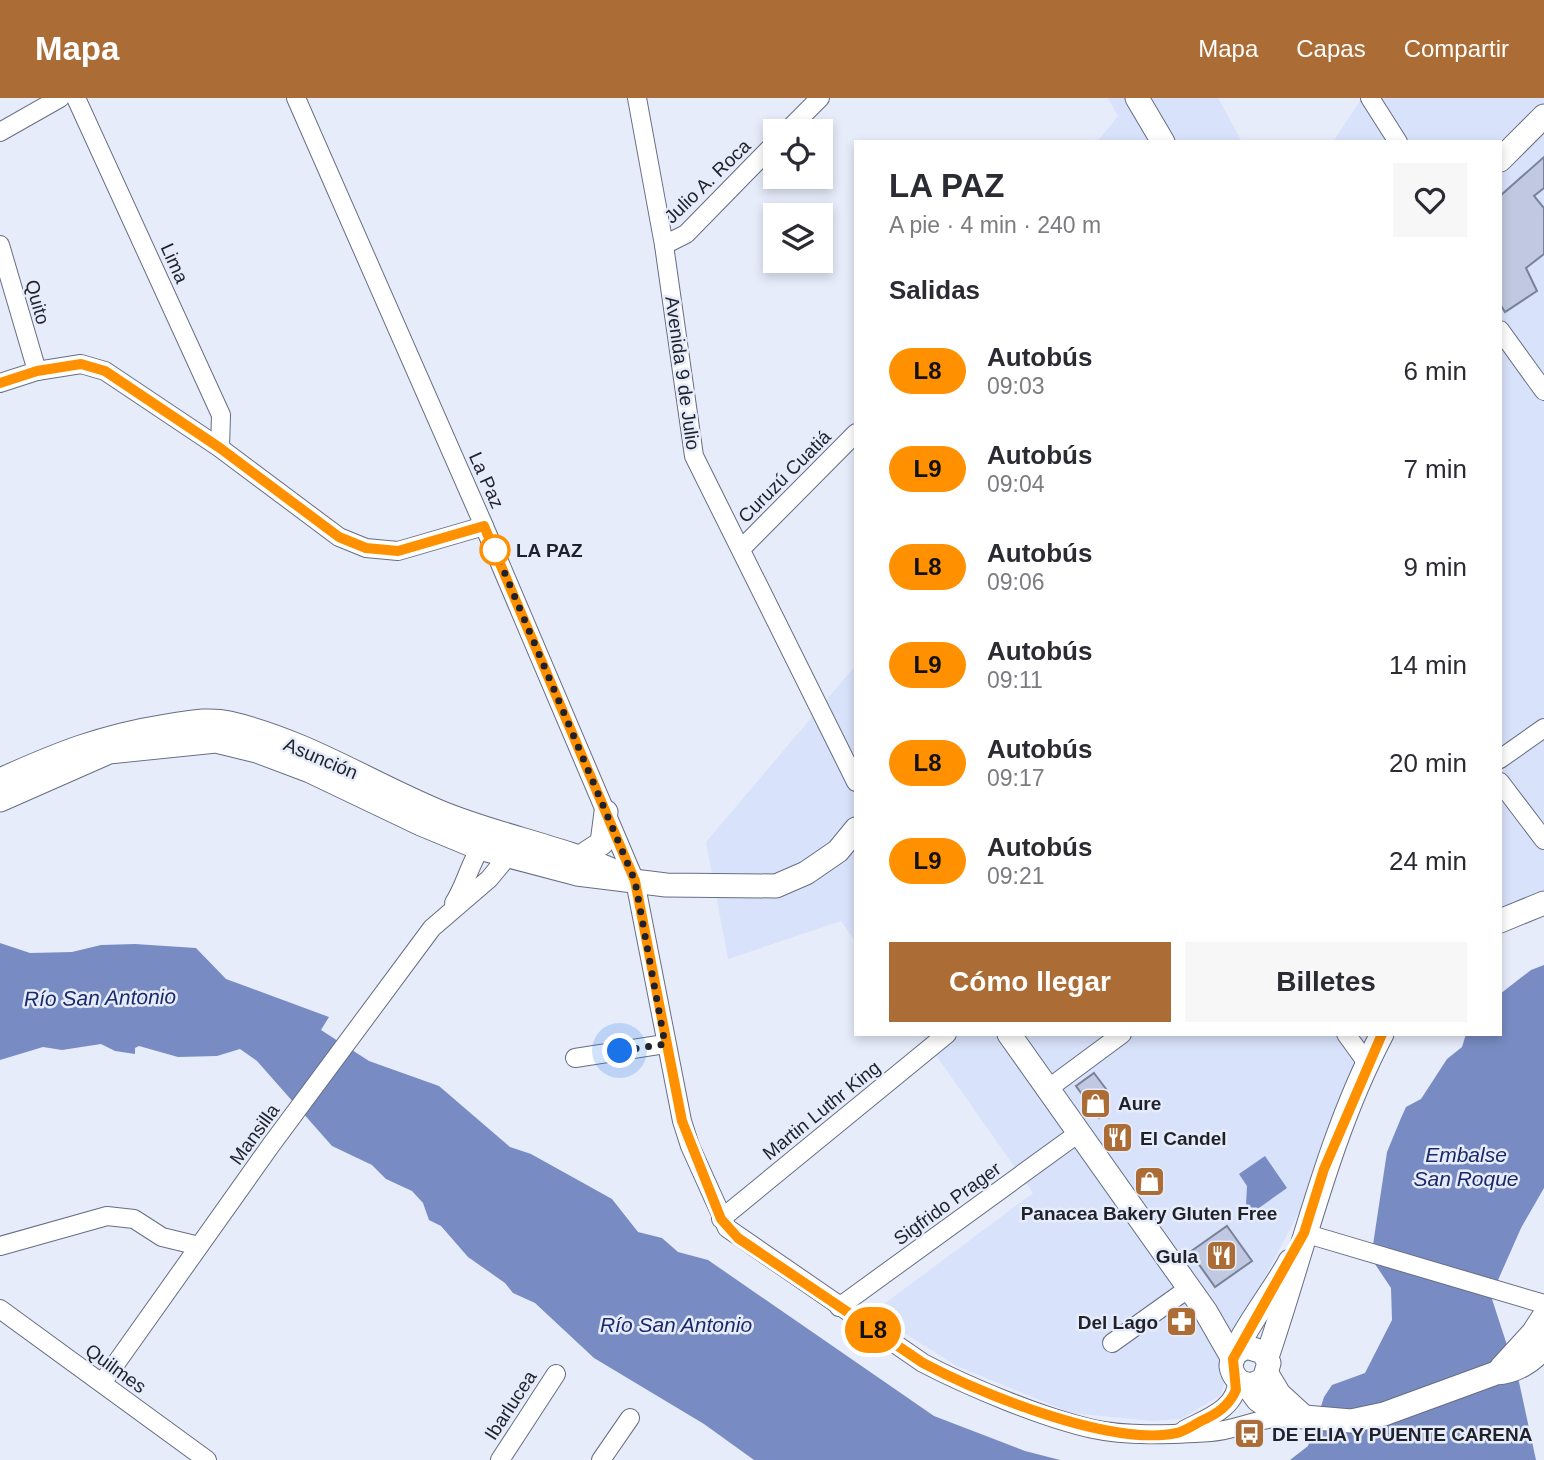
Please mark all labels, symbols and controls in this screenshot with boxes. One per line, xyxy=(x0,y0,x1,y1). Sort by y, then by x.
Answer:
text: Mapa xyxy=(35,30,119,67)
text: Mapa xyxy=(1198,35,1258,62)
text: Capas xyxy=(1296,35,1366,62)
text: Compartir xyxy=(1404,35,1509,62)
map controls xyxy=(763,119,833,273)
button: locate xyxy=(763,119,833,189)
street label: Julio A. Roca xyxy=(660,135,755,227)
button: heart xyxy=(1393,163,1467,237)
text: LA PAZ xyxy=(889,167,1004,204)
button: layers xyxy=(763,203,833,273)
text: A pie · 4 min · 240 m xyxy=(889,212,1101,238)
street label: Lima xyxy=(157,240,193,287)
text: Salidas xyxy=(889,275,980,305)
street label: Quito xyxy=(21,277,54,327)
street label: Avenida 9 de Julio xyxy=(661,295,704,451)
text: Autobús xyxy=(987,342,1092,372)
text: 6 min xyxy=(1403,356,1467,386)
text: L8 xyxy=(913,357,942,384)
text: 09:03 xyxy=(987,373,1045,399)
street label: Curuzú Cuatiá xyxy=(734,426,835,527)
text: Autobús xyxy=(987,440,1092,470)
street label: La Paz xyxy=(465,449,508,511)
text: 7 min xyxy=(1403,454,1467,484)
text: L9 xyxy=(913,455,942,482)
text: 09:04 xyxy=(987,471,1045,497)
marker: LA PAZ xyxy=(480,535,510,565)
text: Autobús xyxy=(987,538,1092,568)
place label: LA PAZ xyxy=(516,540,583,561)
text: 9 min xyxy=(1403,552,1467,582)
text: L8 xyxy=(913,553,942,580)
text: 09:06 xyxy=(987,569,1045,595)
text: Autobús xyxy=(987,636,1092,666)
text: 14 min xyxy=(1389,650,1467,680)
text: L9 xyxy=(913,651,942,678)
text: 09:11 xyxy=(987,667,1043,693)
street label: Asunción xyxy=(281,734,361,783)
text: Autobús xyxy=(987,734,1092,764)
text: 20 min xyxy=(1389,748,1467,778)
text: L8 xyxy=(913,749,942,776)
text: 09:17 xyxy=(987,765,1045,791)
text: Autobús xyxy=(987,832,1092,862)
text: 24 min xyxy=(1389,846,1467,876)
text: L9 xyxy=(913,847,942,874)
text: 09:21 xyxy=(987,863,1045,889)
button: Cómo llegar xyxy=(889,942,1171,1022)
button: Billetes xyxy=(1185,942,1467,1022)
water label: Río San Antonio xyxy=(24,985,177,1010)
your location xyxy=(602,1033,637,1068)
street label: Martin Luthr King xyxy=(758,1057,884,1164)
shop icon: Aure xyxy=(1078,1086,1112,1120)
place label: Aure xyxy=(1118,1093,1161,1114)
street label: Mansilla xyxy=(225,1100,284,1169)
restaurant icon: El Candel xyxy=(1100,1121,1134,1155)
place label: El Candel xyxy=(1140,1128,1227,1149)
water label: Embalse San Roque xyxy=(1413,1143,1519,1190)
street label: Sigfrido Prager xyxy=(890,1157,1005,1249)
shop icon: Panacea Bakery Gluten Free xyxy=(1132,1165,1166,1199)
place label: Panacea Bakery Gluten Free xyxy=(1021,1203,1277,1224)
restaurant icon: Gula xyxy=(1204,1239,1238,1273)
place label: Gula xyxy=(1156,1246,1198,1267)
pharmacy icon: Del Lago xyxy=(1164,1305,1198,1339)
line badge: L8 xyxy=(842,1307,904,1353)
place label: Del Lago xyxy=(1078,1312,1158,1333)
water label: Río San Antonio xyxy=(600,1313,752,1336)
text: L8 xyxy=(859,1316,887,1343)
street label: Quilmes xyxy=(81,1339,150,1397)
street label: Ibarlucea xyxy=(480,1366,541,1444)
bus stop icon: DE ELIA Y PUENTE CARENA xyxy=(1232,1417,1266,1451)
place label: DE ELIA Y PUENTE CARENA xyxy=(1272,1424,1533,1445)

